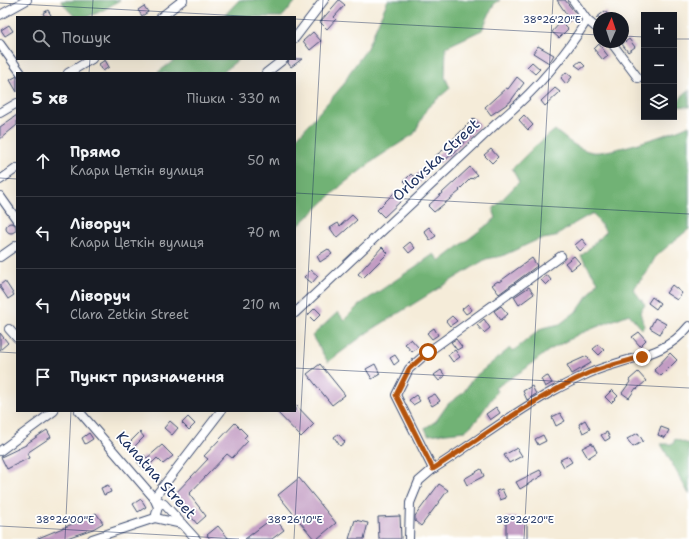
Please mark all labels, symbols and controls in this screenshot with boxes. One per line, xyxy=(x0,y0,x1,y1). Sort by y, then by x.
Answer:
north arrow xyxy=(593,12,629,48)
map controls xyxy=(641,12,677,120)
button: + xyxy=(641,12,677,48)
text: 38°26'20"E xyxy=(523,13,581,26)
search box xyxy=(16,16,296,60)
icon: search xyxy=(30,27,52,49)
text: Пошук xyxy=(62,28,111,48)
button: − xyxy=(641,48,677,84)
button: layers xyxy=(641,84,677,120)
text: 5 хв xyxy=(32,87,68,109)
text: Пішки · 330 m xyxy=(187,90,280,107)
street label: Orlovska Street xyxy=(388,114,484,206)
text: Прямо xyxy=(70,142,120,162)
icon: ahead xyxy=(32,150,54,172)
text: 50 m xyxy=(247,152,280,169)
text: Клари Цеткін вулиця xyxy=(70,162,204,179)
text: Ліворуч xyxy=(70,214,130,234)
icon: left xyxy=(32,222,54,244)
text: 70 m xyxy=(246,224,280,241)
text: Клари Цеткін вулиця xyxy=(70,234,204,251)
text: Ліворуч xyxy=(70,286,130,306)
icon: left xyxy=(32,294,54,316)
text: 210 m xyxy=(242,296,280,313)
text: Clara Zetkin Street xyxy=(70,306,189,323)
route start xyxy=(419,343,437,361)
route end xyxy=(633,348,651,366)
icon: arrive xyxy=(32,366,54,388)
text: Пункт призначення xyxy=(70,367,225,387)
street label: Kanatna Street xyxy=(111,427,201,523)
text: 38°26'00"E xyxy=(36,513,94,526)
text: 38°26'10"E xyxy=(267,513,323,526)
text: 38°26'20"E xyxy=(496,513,554,526)

